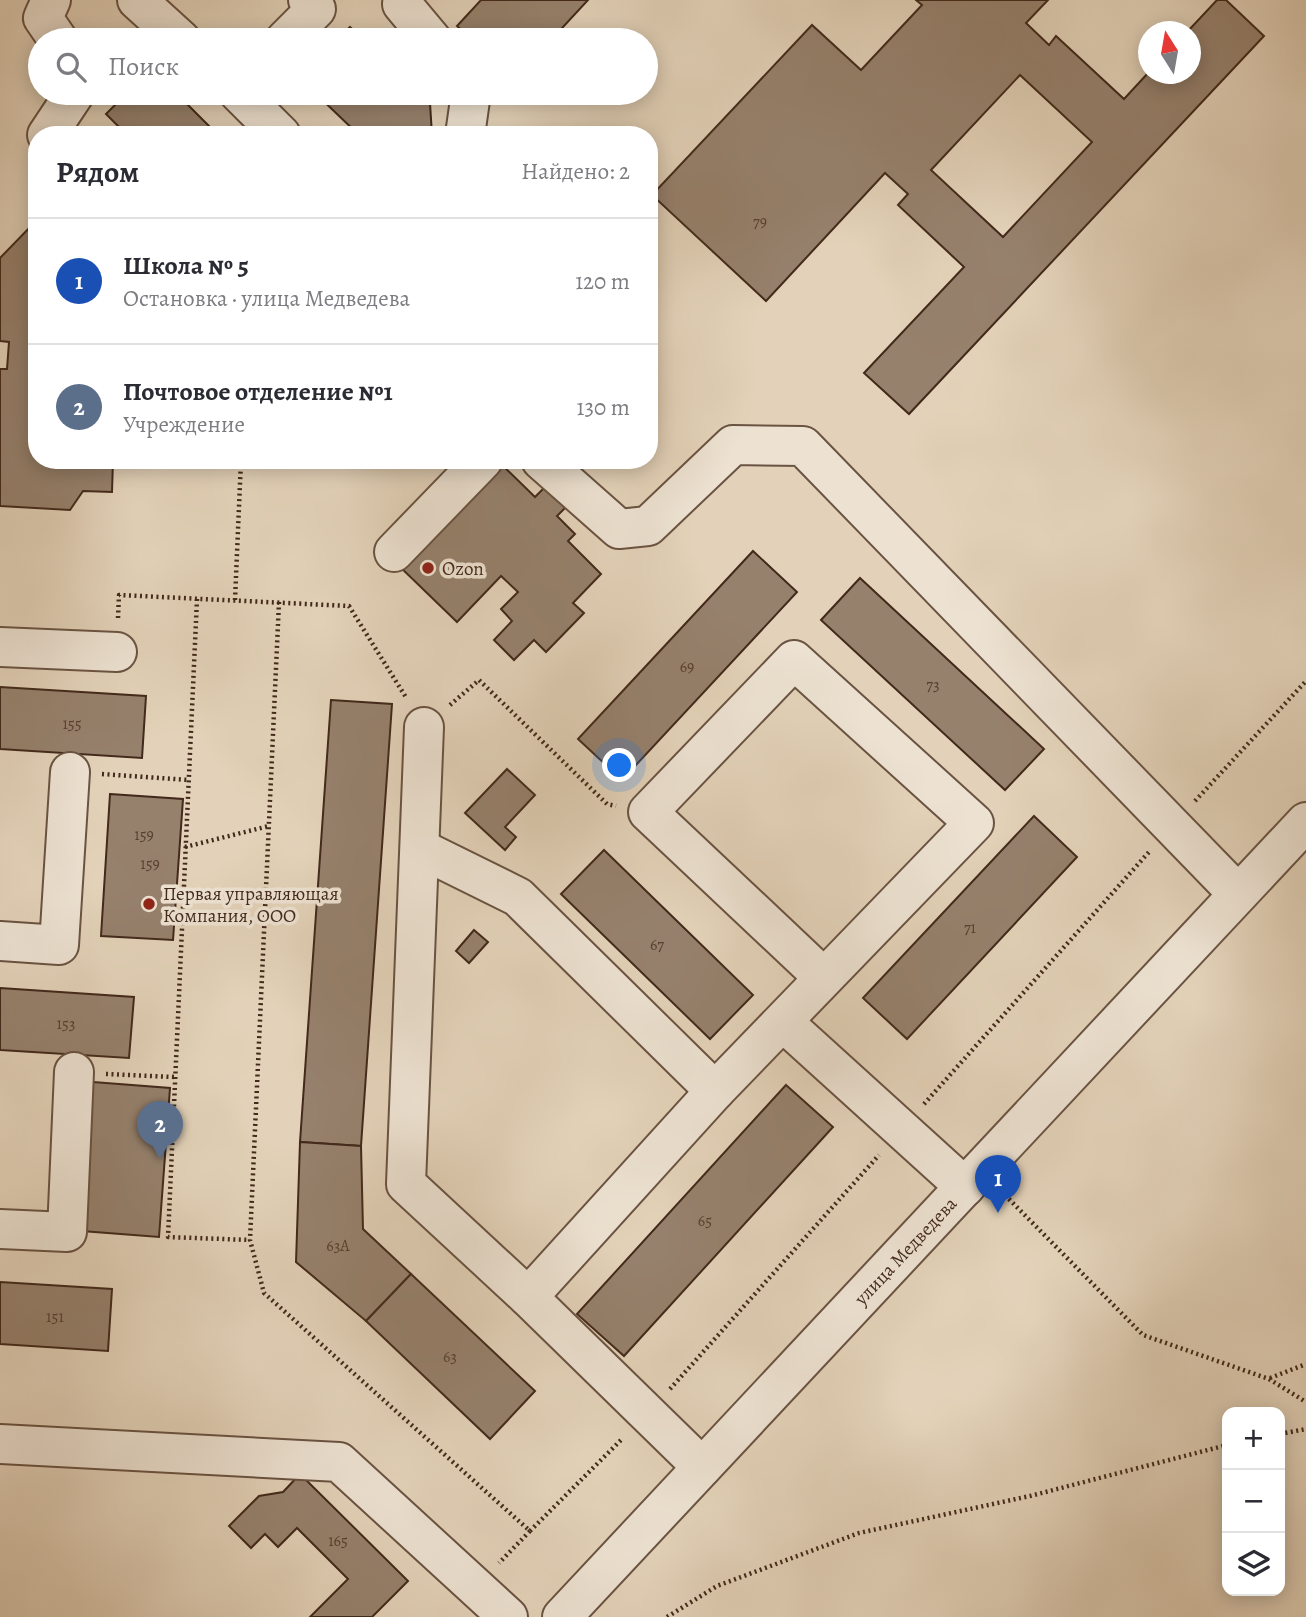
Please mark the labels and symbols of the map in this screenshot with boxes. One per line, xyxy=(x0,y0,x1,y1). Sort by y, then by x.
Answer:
north arrow xyxy=(1138,21,1201,84)
house number: 79 xyxy=(753,211,767,233)
place label: Ozon xyxy=(442,556,484,582)
marker: Ozon xyxy=(420,560,436,576)
house number: 69 xyxy=(680,656,694,678)
house number: 73 xyxy=(926,674,940,696)
house number: 155 xyxy=(62,713,82,735)
your location xyxy=(602,748,636,782)
house number: 159 xyxy=(134,824,154,846)
house number: 159 xyxy=(140,853,160,875)
place label: Первая управляющая Компания, ООО xyxy=(163,881,339,929)
marker: Первая управляющая Компания, ООО xyxy=(141,896,157,912)
house number: 71 xyxy=(964,917,977,939)
house number: 67 xyxy=(650,934,664,956)
house number: 153 xyxy=(56,1013,76,1035)
pin: 2 xyxy=(137,1101,183,1159)
pin: 1 xyxy=(975,1155,1021,1213)
street label: улица Медведева xyxy=(848,1191,963,1312)
house number: 65 xyxy=(698,1210,712,1232)
house number: 63А xyxy=(326,1235,350,1257)
house number: 151 xyxy=(46,1306,64,1328)
house number: 63 xyxy=(443,1346,457,1368)
house number: 165 xyxy=(328,1530,348,1552)

